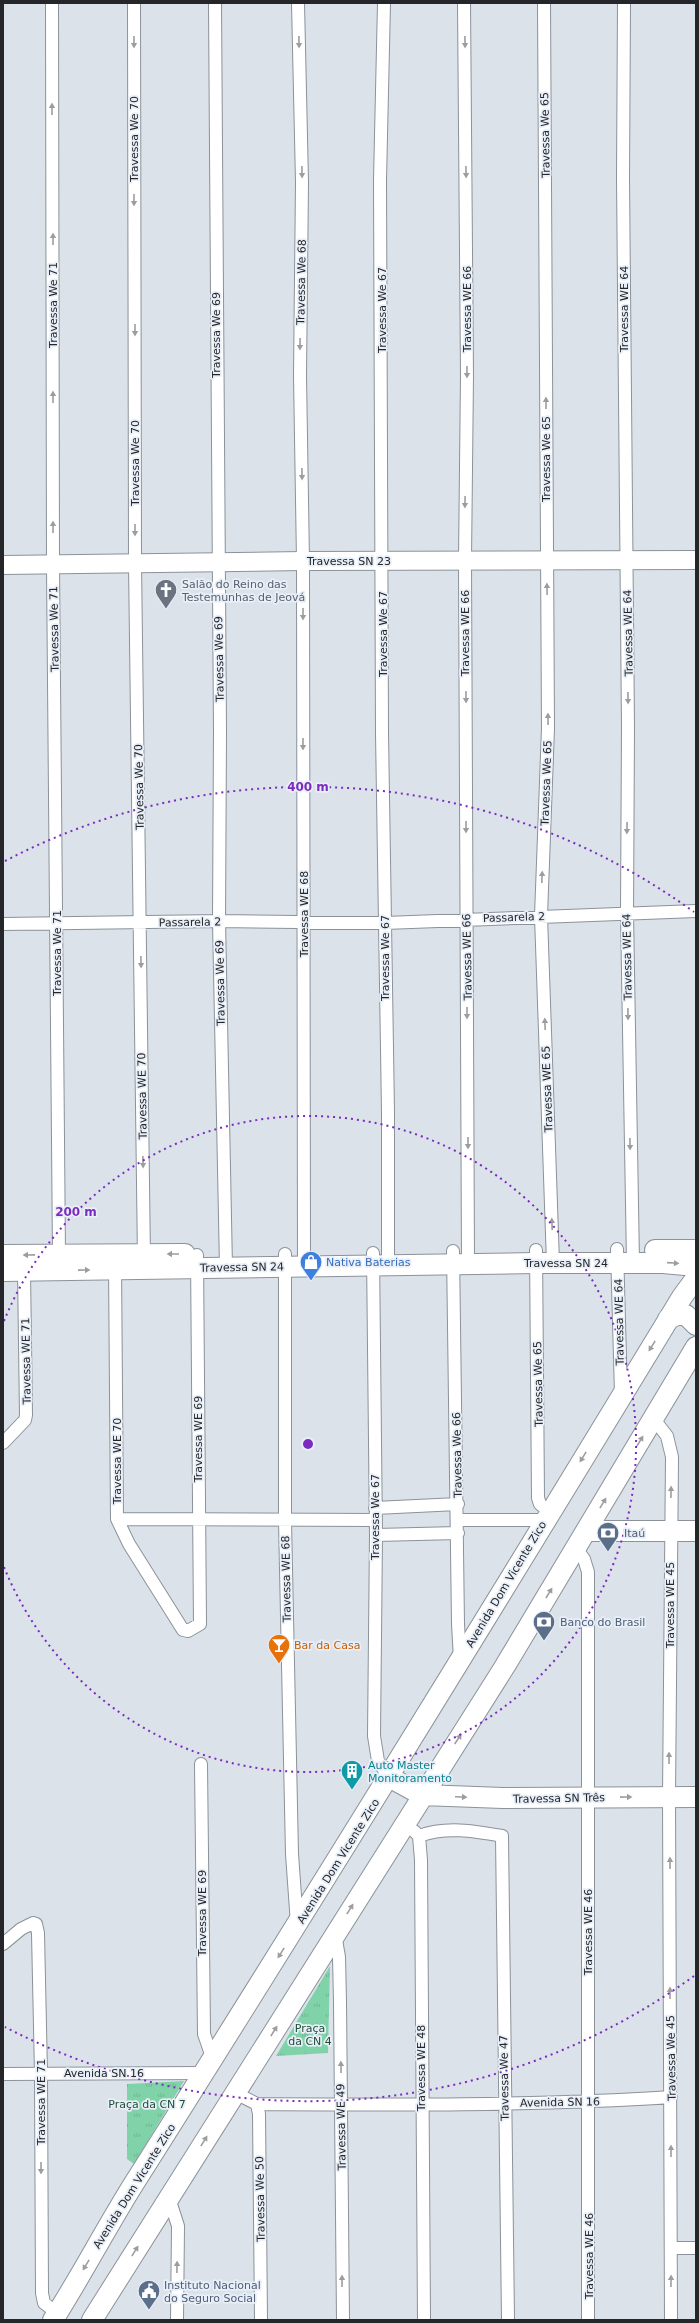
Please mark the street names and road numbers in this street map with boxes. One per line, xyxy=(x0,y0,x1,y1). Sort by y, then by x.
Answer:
street label: Travessa We 65 xyxy=(538,92,553,179)
street label: Travessa We 70 xyxy=(128,96,141,183)
street label: Travessa We 68 xyxy=(294,239,309,326)
street label: Travessa We 71 xyxy=(47,262,60,349)
street label: Travessa WE 66 xyxy=(461,266,474,353)
street label: Travessa WE 64 xyxy=(618,266,631,353)
street label: Travessa We 67 xyxy=(376,267,389,354)
street label: Travessa We 69 xyxy=(210,292,223,379)
street label: Travessa We 65 xyxy=(540,416,553,503)
street label: Travessa We 70 xyxy=(129,420,142,507)
street label: Travessa SN 23 xyxy=(306,555,391,568)
street label: Travessa We 71 xyxy=(47,586,62,673)
street label: Travessa WE 66 xyxy=(459,590,472,677)
street label: Travessa WE 64 xyxy=(621,590,636,677)
street label: Travessa We 67 xyxy=(377,591,390,678)
street label: Travessa We 69 xyxy=(212,616,227,703)
street label: Travessa We 65 xyxy=(538,740,554,827)
street label: Travessa We 70 xyxy=(132,744,147,831)
street label: Travessa WE 68 xyxy=(298,871,311,958)
street label: Travessa We 71 xyxy=(51,910,64,997)
street label: Passarela 2 xyxy=(483,910,545,925)
street label: Travessa WE 66 xyxy=(460,914,475,1001)
street label: Travessa WE 64 xyxy=(620,914,635,1001)
street label: Passarela 2 xyxy=(159,915,221,930)
street label: Travessa We 67 xyxy=(379,915,392,1002)
street label: Travessa We 69 xyxy=(213,940,228,1027)
street label: Travessa WE 65 xyxy=(539,1045,556,1134)
street label: Travessa WE 70 xyxy=(135,1053,150,1140)
street label: Travessa SN 24 xyxy=(523,1257,608,1270)
street label: Travessa SN 24 xyxy=(199,1260,284,1275)
street label: Travessa WE 64 xyxy=(612,1279,627,1366)
street label: Travessa WE 71 xyxy=(19,1318,34,1405)
street label: Travessa We 65 xyxy=(531,1341,546,1428)
street label: Travessa WE 69 xyxy=(192,1396,205,1483)
street label: Travessa We 66 xyxy=(450,1412,465,1499)
street label: Travessa WE 70 xyxy=(111,1418,124,1505)
street label: Travessa We 67 xyxy=(369,1474,382,1561)
street label: Avenida Dom Vicente Zico xyxy=(464,1519,549,1650)
street label: Travessa WE 68 xyxy=(279,1536,294,1623)
street label: Travessa WE 45 xyxy=(664,1562,677,1649)
street label: Travessa SN Três xyxy=(512,1791,605,1806)
street label: Avenida Dom Vicente Zico xyxy=(295,1796,382,1926)
street label: Travessa WE 69 xyxy=(196,1870,209,1957)
street label: Travessa WE 46 xyxy=(582,1889,595,1976)
street label: Travessa We 45 xyxy=(664,2015,679,2102)
street label: Travessa WE 48 xyxy=(415,2025,428,2112)
street label: Travessa We 47 xyxy=(497,2035,512,2122)
street label: Travessa WE 71 xyxy=(35,2059,48,2146)
street label: Avenida SN 16 xyxy=(64,2067,144,2080)
street label: Travessa WE 49 xyxy=(334,2084,349,2171)
street label: Avenida SN 16 xyxy=(520,2095,600,2110)
street label: Avenida Dom Vicente Zico xyxy=(91,2121,178,2251)
street label: Travessa We 50 xyxy=(253,2156,268,2243)
street label: Travessa WE 46 xyxy=(583,2213,596,2300)

